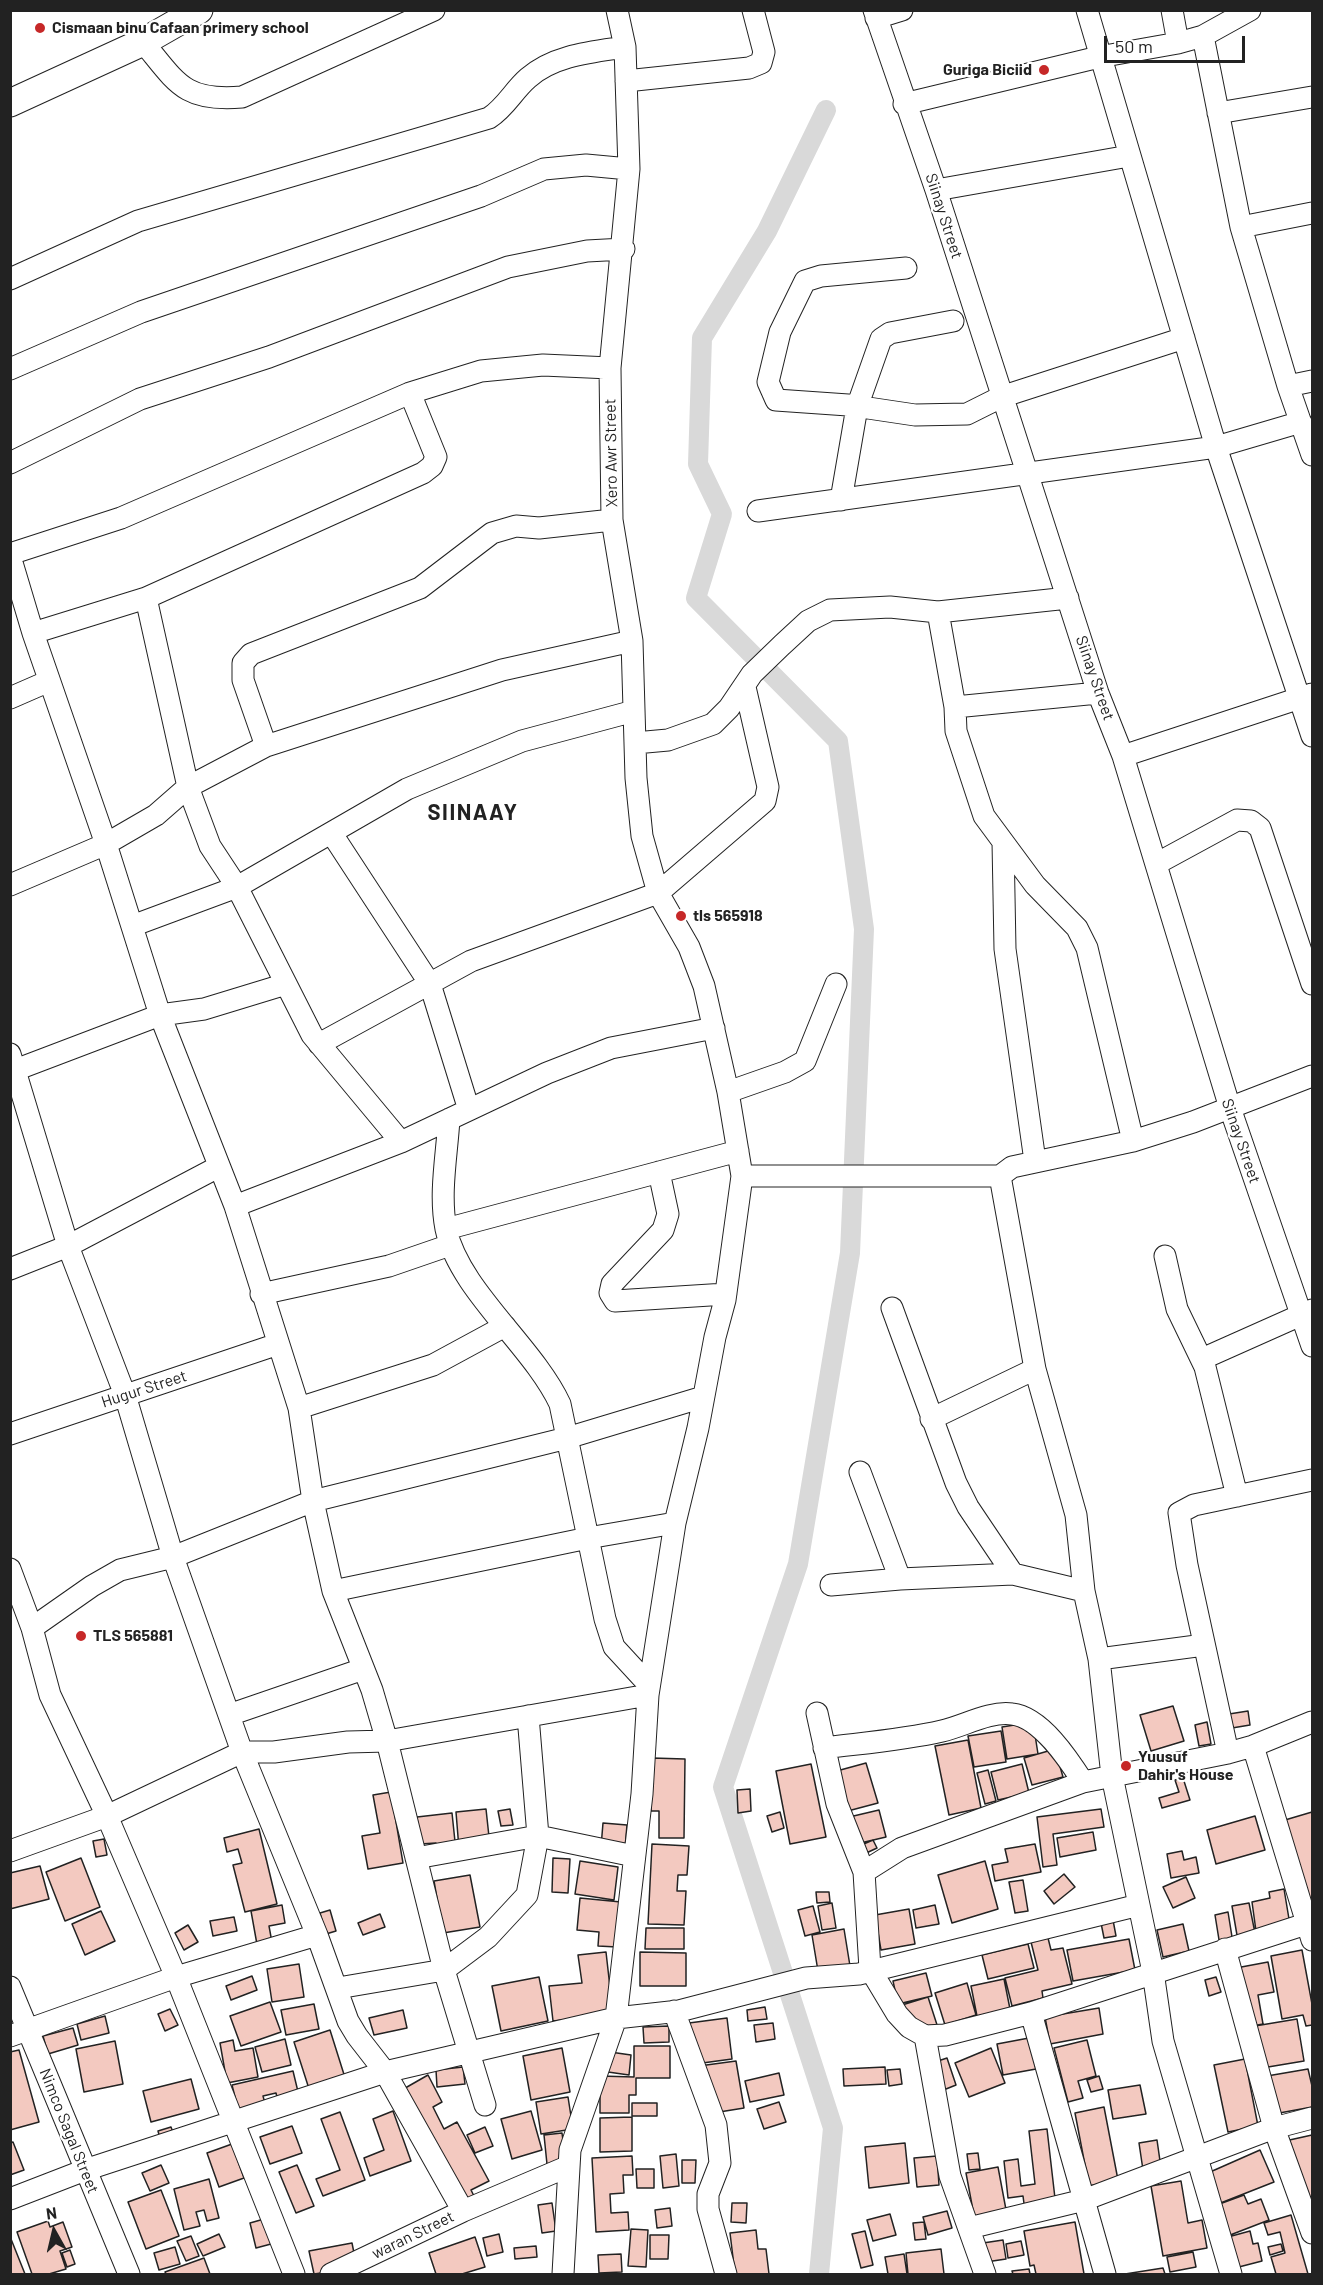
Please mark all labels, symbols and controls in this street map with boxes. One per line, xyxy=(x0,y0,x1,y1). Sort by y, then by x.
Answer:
place label: Cismaan binu Cafaan primery school xyxy=(52,18,309,38)
marker: Cismaan binu Cafaan primery school xyxy=(33,21,47,35)
scale bar xyxy=(1107,24,1248,62)
text: 50 m xyxy=(1115,35,1153,57)
place label: Guriga Biciid xyxy=(943,60,1032,80)
marker: Guriga Biciid xyxy=(1037,63,1051,77)
street label: Siinay Street xyxy=(921,171,967,261)
street label: Xero Awr Street xyxy=(600,398,622,508)
street label: Siinay Street xyxy=(1072,633,1118,723)
district label: SIINAAY xyxy=(428,800,518,826)
place label: tls 565918 xyxy=(693,906,763,926)
marker: tls 565918 xyxy=(674,909,688,923)
street label: Siinay Street xyxy=(1218,1096,1264,1186)
street label: Hugur Street xyxy=(99,1366,189,1412)
place label: TLS 565881 xyxy=(93,1626,173,1646)
marker: TLS 565881 xyxy=(74,1629,88,1643)
place label: Yuusuf Dahir's House xyxy=(1138,1747,1234,1785)
marker: Yuusuf Dahir's House xyxy=(1119,1759,1133,1773)
street label: Nimco Sagal Street xyxy=(35,2066,103,2196)
north arrow xyxy=(24,2201,84,2261)
text: N xyxy=(45,2203,58,2223)
street label: waran Street xyxy=(369,2207,457,2263)

